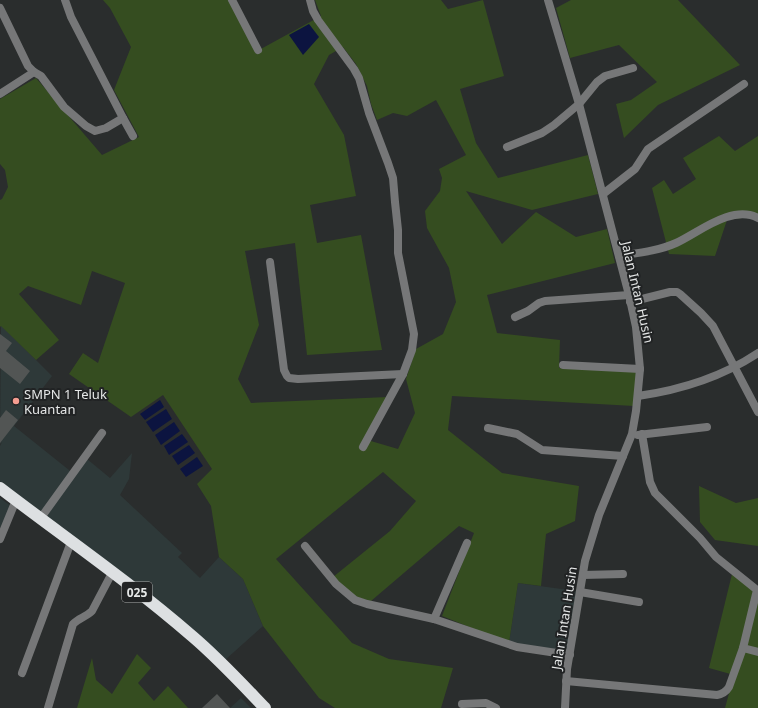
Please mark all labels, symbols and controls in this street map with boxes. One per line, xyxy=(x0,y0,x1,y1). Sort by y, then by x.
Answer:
street label: Jalan Intan Husin xyxy=(617,237,658,345)
place label: SMPN 1 Teluk Kuantan xyxy=(24,385,107,418)
marker: SMPN 1 Teluk Kuantan xyxy=(11,396,21,406)
street label: Jalan Intan Husin xyxy=(547,565,581,673)
road number: 025 xyxy=(122,582,152,602)

